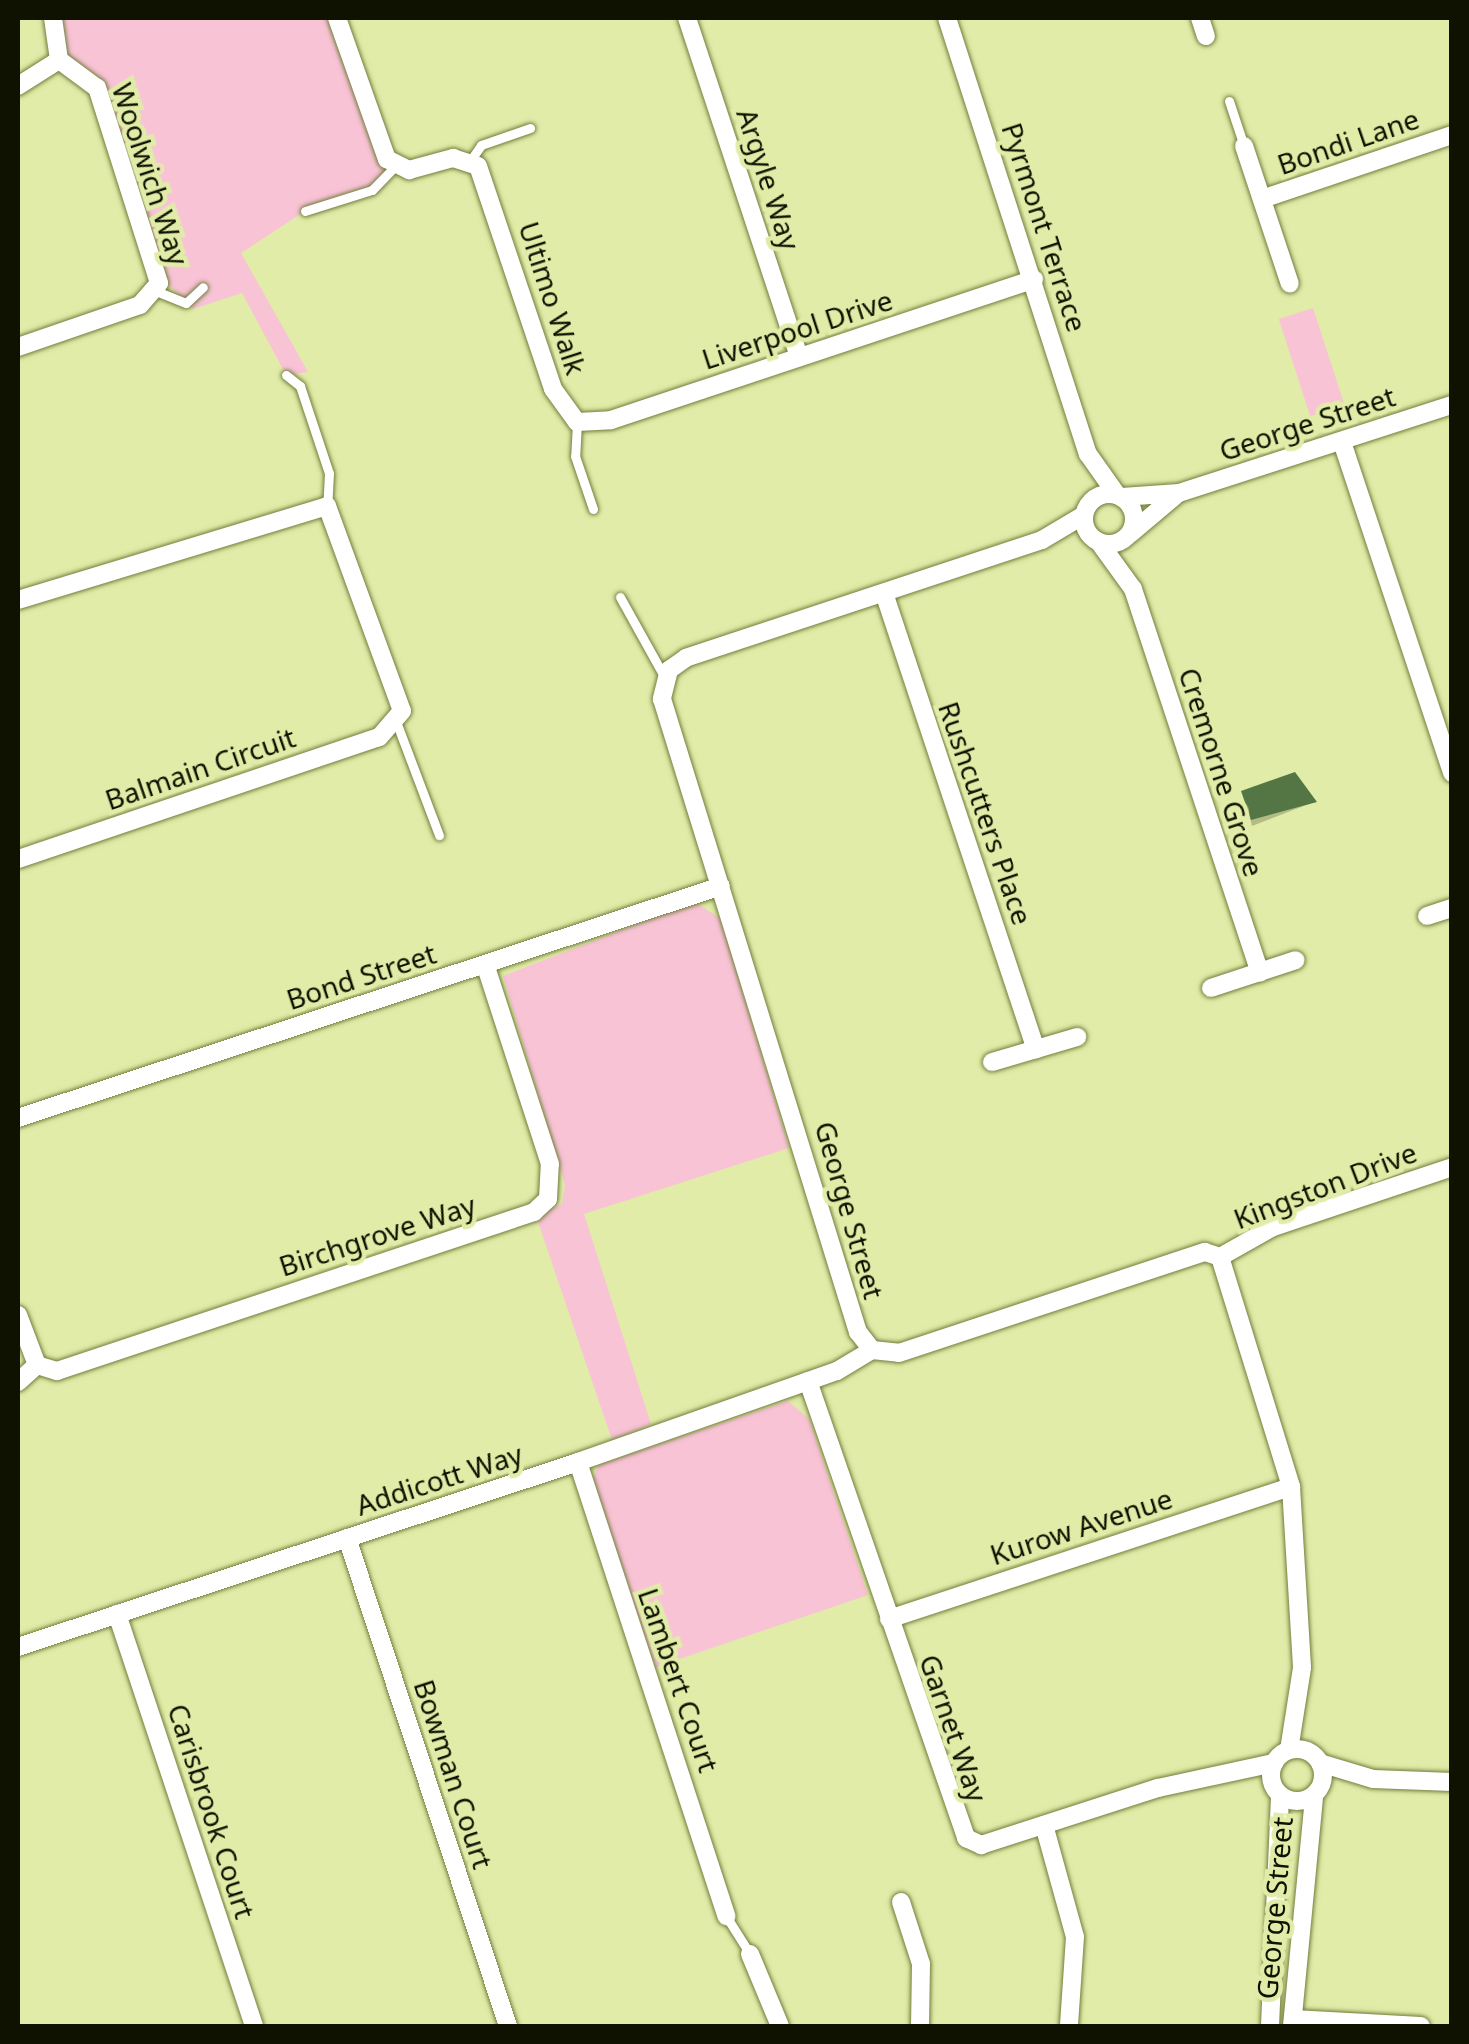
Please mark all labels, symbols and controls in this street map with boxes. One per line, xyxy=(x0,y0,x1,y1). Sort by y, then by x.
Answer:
street label: Woolwich Way xyxy=(106,79,196,269)
street label: Bondi Lane xyxy=(1273,101,1423,181)
street label: Argyle Way xyxy=(730,104,808,254)
street label: Pyrmont Terrace xyxy=(995,118,1095,336)
street label: Ultimo Walk xyxy=(512,217,594,379)
street label: Liverpool Drive xyxy=(697,282,897,376)
street label: George Street xyxy=(1215,379,1399,467)
street label: Cremorne Grove xyxy=(1172,663,1272,881)
street label: Rushcutters Place xyxy=(932,697,1040,929)
street label: Balmain Circuit xyxy=(101,720,299,816)
street label: Bond Street xyxy=(282,936,440,1016)
street label: George Street xyxy=(809,1117,891,1303)
street label: Kingston Drive xyxy=(1229,1135,1421,1235)
street label: Birchgrove Way xyxy=(275,1187,479,1283)
street label: Addicott Way xyxy=(352,1436,526,1522)
street label: Kurow Avenue xyxy=(986,1481,1176,1571)
street label: Lambert Court xyxy=(632,1584,726,1776)
street label: Garnet Way xyxy=(913,1650,995,1806)
street label: Bowman Court xyxy=(408,1675,500,1873)
street label: Carisbrook Court xyxy=(161,1700,263,1922)
street label: George Street xyxy=(1249,1815,1299,2001)

